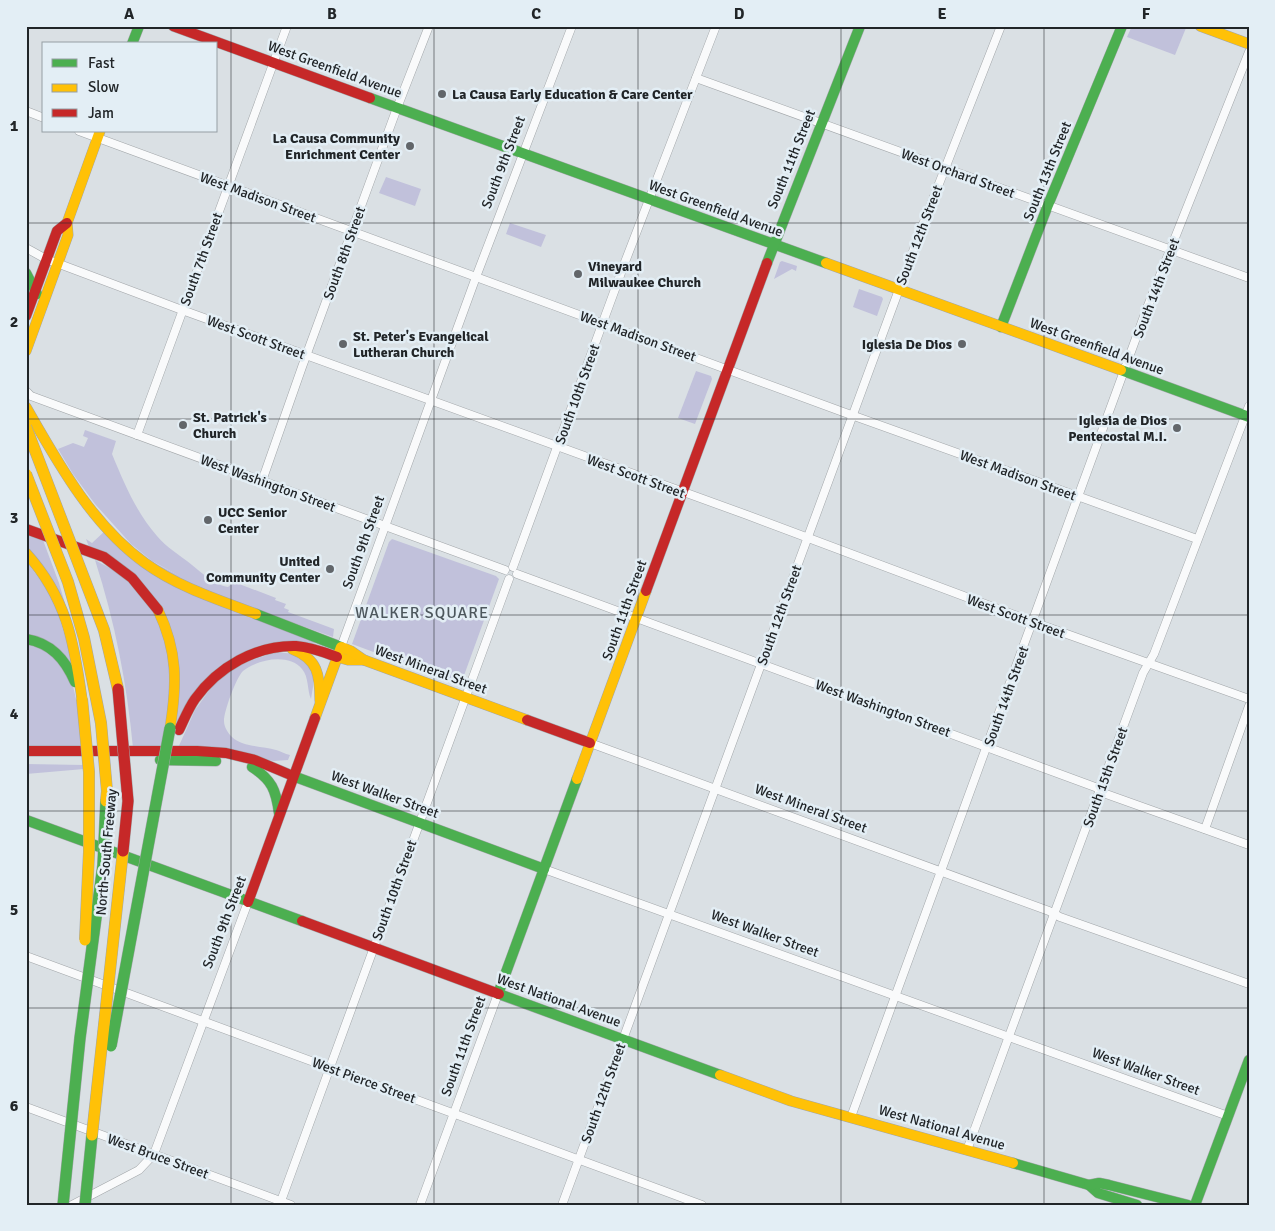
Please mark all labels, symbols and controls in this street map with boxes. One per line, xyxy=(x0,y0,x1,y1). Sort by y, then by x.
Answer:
text: A xyxy=(124,4,135,24)
text: B xyxy=(327,4,337,24)
text: C xyxy=(531,4,541,24)
text: D xyxy=(734,4,745,24)
text: E xyxy=(937,4,947,24)
text: F xyxy=(1142,4,1151,24)
street label: West Greenfield Avenue xyxy=(265,37,404,102)
legend xyxy=(42,42,218,132)
text: Fast xyxy=(88,54,115,72)
text: Slow xyxy=(88,78,119,96)
place label: La Causa Early Education & Care Center xyxy=(452,86,693,103)
marker: La Causa Early Education & Care Center xyxy=(436,88,448,100)
text: Jam xyxy=(88,104,114,122)
street label: South 11th Street xyxy=(764,107,819,211)
street label: South 9th Street xyxy=(478,113,529,211)
text: 1 xyxy=(10,116,19,136)
street label: South 13th Street xyxy=(1020,119,1075,223)
place label: La Causa Community Enrichment Center xyxy=(272,130,400,163)
marker: La Causa Community Enrichment Center xyxy=(404,140,416,152)
street label: West Orchard Street xyxy=(899,145,1017,202)
street label: West Madison Street xyxy=(197,169,318,226)
street label: West Greenfield Avenue xyxy=(646,176,785,241)
street label: South 12th Street xyxy=(893,183,946,287)
street label: South 8th Street xyxy=(320,204,369,302)
street label: South 7th Street xyxy=(177,210,226,308)
street label: South 14th Street xyxy=(1130,236,1183,340)
place label: Vineyard Milwaukee Church xyxy=(588,258,701,291)
marker: Vineyard Milwaukee Church xyxy=(572,268,584,280)
street label: West Madison Street xyxy=(577,308,698,365)
text: 2 xyxy=(10,312,18,332)
street label: West Scott Street xyxy=(204,312,307,363)
street label: West Greenfield Avenue xyxy=(1027,314,1166,379)
place label: St. Peter's Evangelical Lutheran Church xyxy=(353,328,489,361)
place label: Iglesia De Dios xyxy=(862,336,952,353)
marker: St. Peter's Evangelical Lutheran Church xyxy=(337,338,349,350)
marker: Iglesia De Dios xyxy=(956,338,968,350)
street label: South 10th Street xyxy=(551,342,604,447)
place label: St. Patrick's Church xyxy=(193,409,267,442)
place label: Iglesia de Dios Pentecostal M.I. xyxy=(1068,412,1167,445)
marker: St. Patrick's Church xyxy=(177,419,189,431)
marker: Iglesia de Dios Pentecostal M.I. xyxy=(1171,422,1183,434)
street label: West Madison Street xyxy=(957,447,1078,504)
street label: West Washington Street xyxy=(198,451,338,516)
street label: West Scott Street xyxy=(584,451,687,502)
street label: South 9th Street xyxy=(339,493,388,591)
place label: UCC Senior Center xyxy=(218,504,287,537)
text: 3 xyxy=(10,508,18,528)
marker: UCC Senior Center xyxy=(202,514,214,526)
place label: United Community Center xyxy=(206,553,320,586)
street label: South 11th Street xyxy=(598,558,651,663)
marker: United Community Center xyxy=(324,563,336,575)
street label: South 12th Street xyxy=(753,563,806,668)
street label: West Scott Street xyxy=(964,591,1067,642)
district label: WALKER SQUARE xyxy=(355,603,489,623)
street label: West Mineral Street xyxy=(372,641,489,698)
street label: South 14th Street xyxy=(980,644,1033,749)
street label: West Washington Street xyxy=(813,676,953,741)
text: 4 xyxy=(10,704,19,724)
street label: South 15th Street xyxy=(1079,725,1132,830)
street label: West Walker Street xyxy=(329,767,441,822)
street label: West Mineral Street xyxy=(752,780,869,837)
street label: North-South Freeway xyxy=(92,788,121,916)
street label: South 10th Street xyxy=(368,838,421,943)
street label: South 9th Street xyxy=(199,873,250,971)
text: 5 xyxy=(10,900,18,920)
street label: West Walker Street xyxy=(709,906,821,961)
street label: West National Avenue xyxy=(494,970,623,1031)
street label: South 11th Street xyxy=(437,994,490,1099)
street label: South 12th Street xyxy=(577,1041,630,1146)
street label: West Walker Street xyxy=(1090,1044,1202,1099)
street label: West Pierce Street xyxy=(310,1054,418,1107)
text: 6 xyxy=(10,1096,19,1116)
street label: West National Avenue xyxy=(877,1101,1007,1154)
street label: West Bruce Street xyxy=(105,1130,211,1183)

